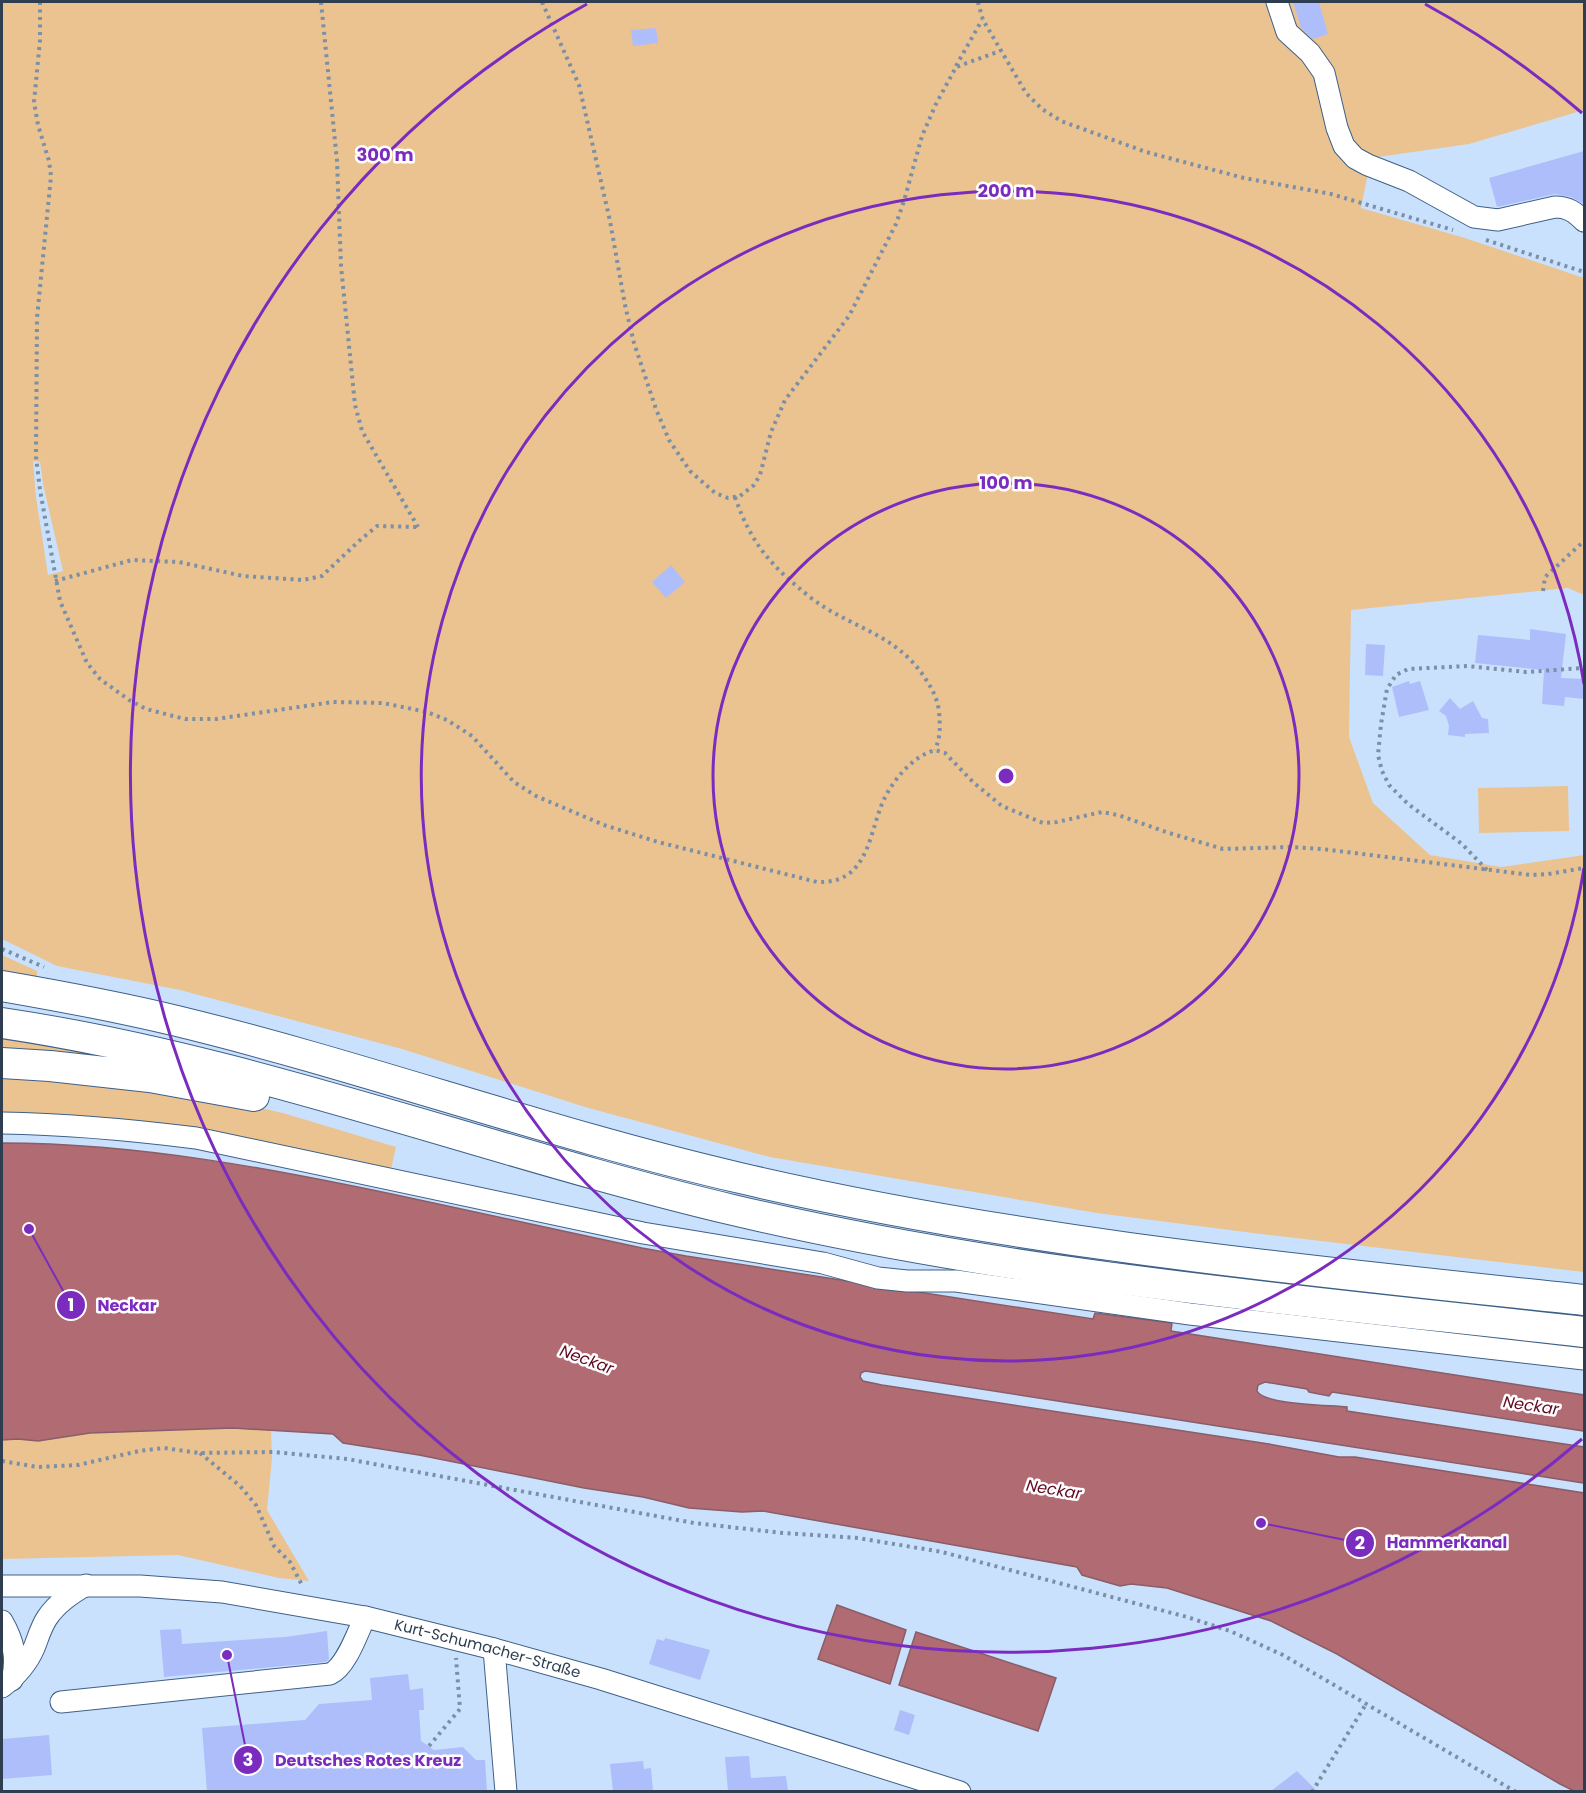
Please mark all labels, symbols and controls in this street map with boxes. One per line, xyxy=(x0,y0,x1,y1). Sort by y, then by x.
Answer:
text: 300 m xyxy=(356,142,414,167)
text: 200 m xyxy=(978,178,1034,203)
text: 100 m xyxy=(979,470,1033,495)
centre of rings xyxy=(996,766,1016,786)
callout: Neckar xyxy=(56,1288,169,1322)
text: 1 xyxy=(68,1292,74,1317)
text: Neckar xyxy=(97,1294,157,1317)
water label: Neckar xyxy=(557,1339,618,1380)
water label: Neckar xyxy=(1502,1390,1561,1421)
water label: Neckar xyxy=(1025,1474,1084,1505)
callout: Hammerkanal xyxy=(1345,1526,1519,1560)
text: 2 xyxy=(1355,1530,1365,1555)
text: Hammerkanal xyxy=(1387,1531,1507,1554)
street label: Kurt-Schumacher-Straße xyxy=(392,1614,583,1683)
callout: Deutsches Rotes Kreuz xyxy=(233,1743,473,1777)
text: 3 xyxy=(243,1747,253,1772)
text: Deutsches Rotes Kreuz xyxy=(275,1749,461,1772)

